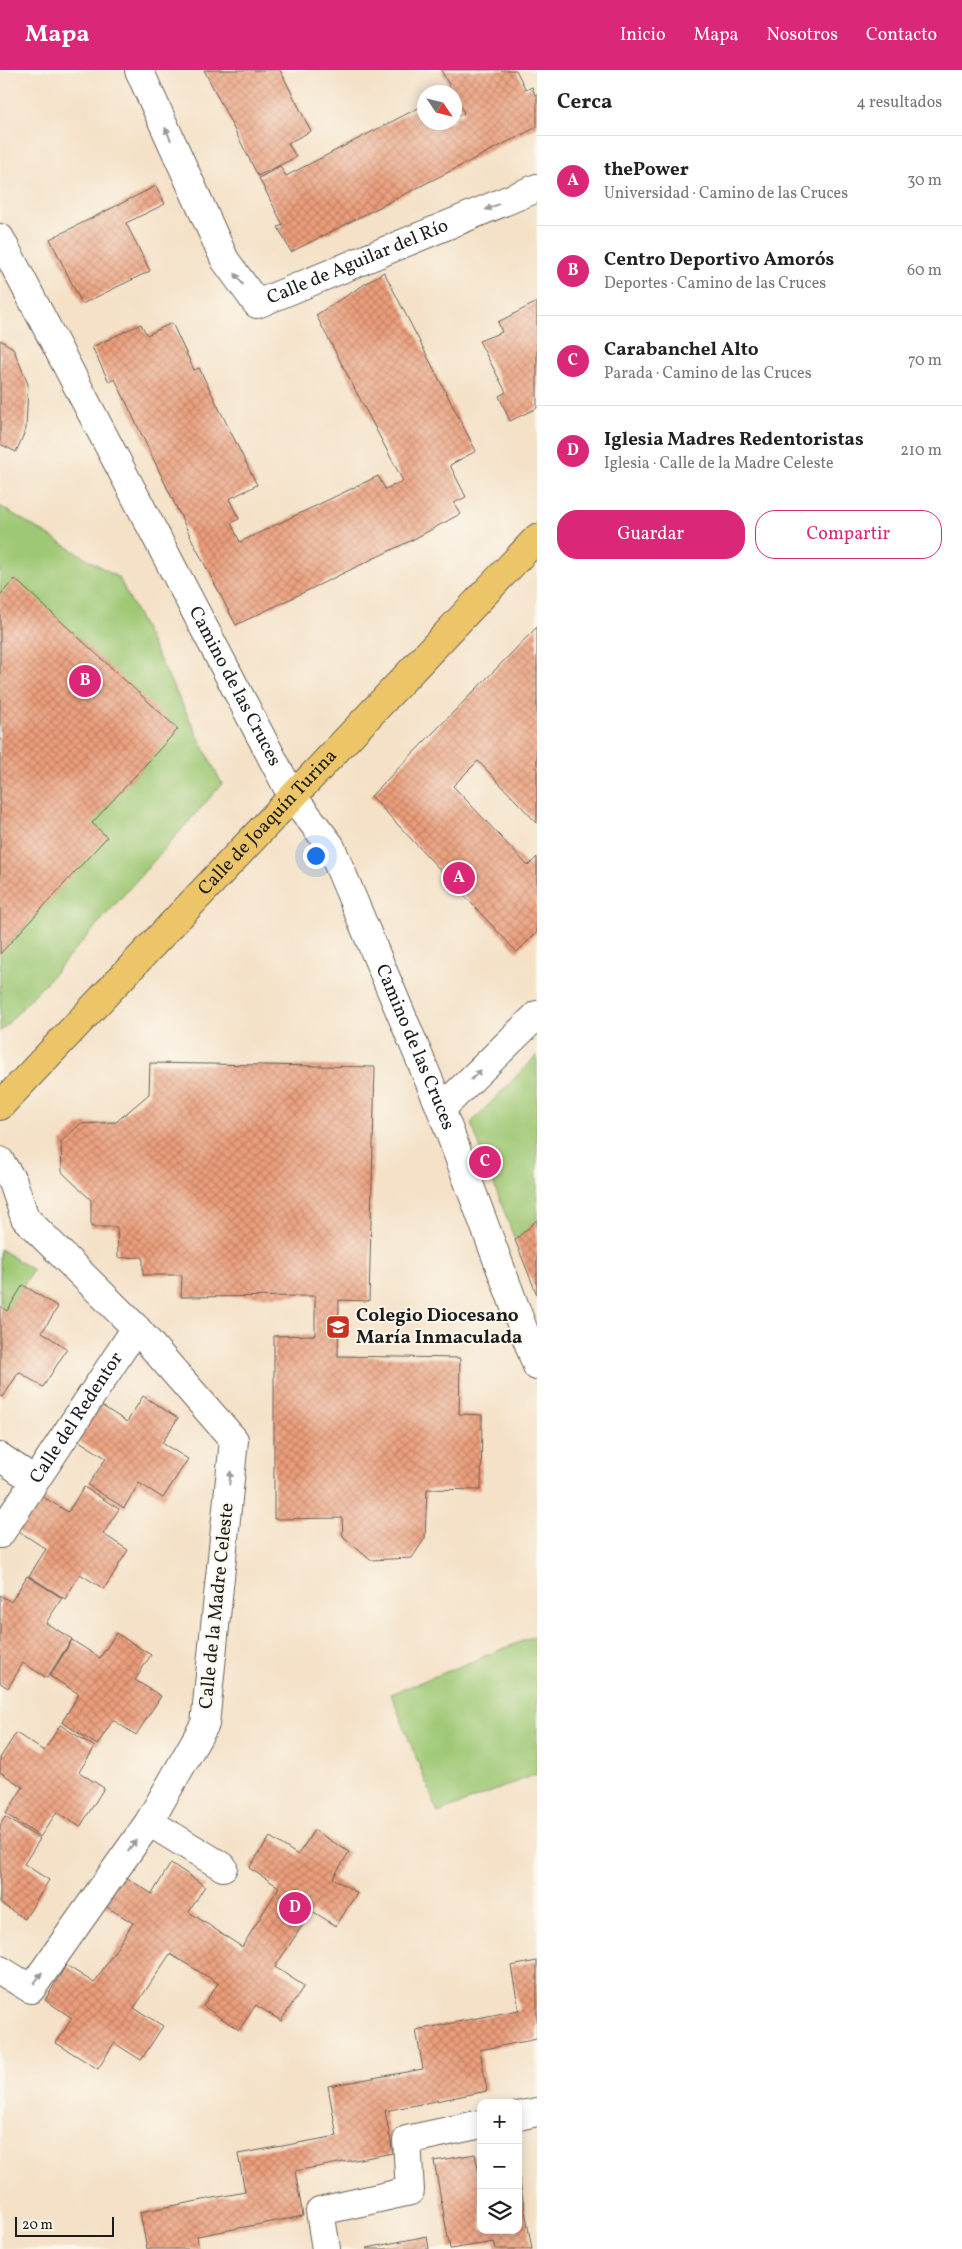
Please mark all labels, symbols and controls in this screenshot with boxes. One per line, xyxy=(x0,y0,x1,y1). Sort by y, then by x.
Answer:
text: Mapa xyxy=(25,18,90,52)
text: Inicio xyxy=(620,23,666,48)
text: Mapa xyxy=(694,23,739,48)
text: Nosotros xyxy=(767,23,838,48)
text: Contacto xyxy=(866,23,937,48)
north arrow xyxy=(417,85,462,130)
text: Cerca xyxy=(557,88,612,117)
text: 4 resultados xyxy=(856,92,942,114)
one-way arrow xyxy=(164,127,172,141)
text: thePower xyxy=(604,157,689,183)
text: A xyxy=(567,170,579,192)
text: 30 m xyxy=(907,170,942,192)
text: Universidad · Camino de las Cruces xyxy=(604,183,848,205)
one-way arrow xyxy=(484,203,499,211)
street label: Calle de Aguilar del Río xyxy=(263,213,452,311)
text: Centro Deportivo Amorós xyxy=(604,247,834,273)
text: B xyxy=(568,260,578,282)
text: 60 m xyxy=(907,260,942,282)
one-way arrow xyxy=(234,272,244,286)
text: Deportes · Camino de las Cruces xyxy=(604,273,826,295)
text: Carabanchel Alto xyxy=(604,337,759,363)
text: C xyxy=(568,350,578,372)
text: 70 m xyxy=(908,350,942,372)
text: Parada · Camino de las Cruces xyxy=(604,363,812,385)
text: Iglesia Madres Redentoristas xyxy=(604,427,864,453)
text: D xyxy=(567,440,579,462)
text: 210 m xyxy=(900,440,942,462)
text: Iglesia · Calle de la Madre Celeste xyxy=(604,453,834,475)
button: Guardar xyxy=(557,510,745,559)
button: Compartir xyxy=(755,510,942,559)
street label: Camino de las Cruces xyxy=(182,602,287,771)
pin: B xyxy=(69,662,101,700)
street label: Calle de Joaquín Turina xyxy=(192,744,343,901)
your location xyxy=(303,843,329,869)
pin: A xyxy=(443,859,475,897)
street label: Camino de las Cruces xyxy=(369,960,461,1134)
one-way arrow xyxy=(470,1069,482,1081)
pin: C xyxy=(469,1143,501,1181)
place label: Colegio Diocesano María Inmaculada xyxy=(356,1303,522,1351)
school or university icon: Colegio Diocesano María Inmaculada xyxy=(325,1314,351,1340)
street label: Calle del Redentor xyxy=(24,1347,129,1489)
one-way arrow xyxy=(226,1469,234,1485)
street label: Calle de la Madre Celeste xyxy=(193,1502,241,1710)
one-way arrow xyxy=(127,1839,137,1853)
pin: D xyxy=(279,1889,311,1927)
one-way arrow xyxy=(33,1972,43,1985)
map controls xyxy=(477,2099,522,2234)
button: + xyxy=(477,2099,522,2144)
button: − xyxy=(477,2144,522,2189)
button: layers xyxy=(477,2189,522,2234)
scale bar xyxy=(15,2214,114,2237)
text: 20 m xyxy=(22,2216,53,2235)

